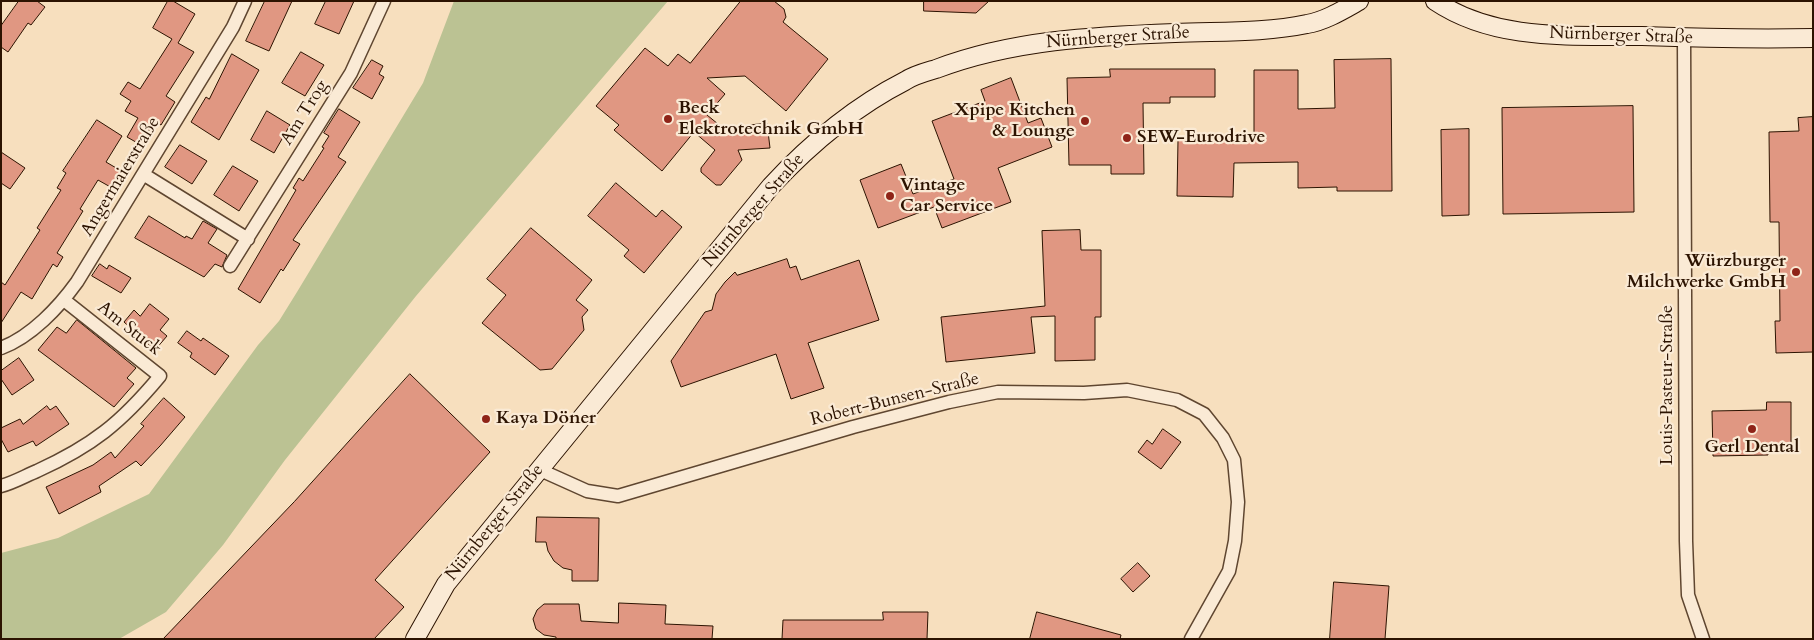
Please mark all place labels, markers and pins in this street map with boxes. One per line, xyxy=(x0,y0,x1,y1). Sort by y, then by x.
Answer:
place label: Beck Elektrotechnik GmbH xyxy=(678,98,864,140)
place label: Xpipe Kitchen & Lounge xyxy=(954,100,1075,142)
marker: Beck Elektrotechnik GmbH xyxy=(662,113,674,125)
marker: Xpipe Kitchen & Lounge xyxy=(1079,115,1091,127)
place label: SEW-Eurodrive xyxy=(1137,127,1265,149)
marker: SEW-Eurodrive xyxy=(1121,132,1133,144)
place label: Vintage Car Service xyxy=(900,175,993,218)
marker: Vintage Car Service xyxy=(884,190,896,202)
place label: Würzburger Milchwerke GmbH xyxy=(1627,251,1786,294)
marker: Würzburger Milchwerke GmbH xyxy=(1790,266,1802,278)
place label: Kaya Döner xyxy=(496,408,596,430)
marker: Kaya Döner xyxy=(480,413,492,425)
marker: Gerl Dental xyxy=(1746,423,1758,435)
place label: Gerl Dental xyxy=(1705,437,1799,459)

